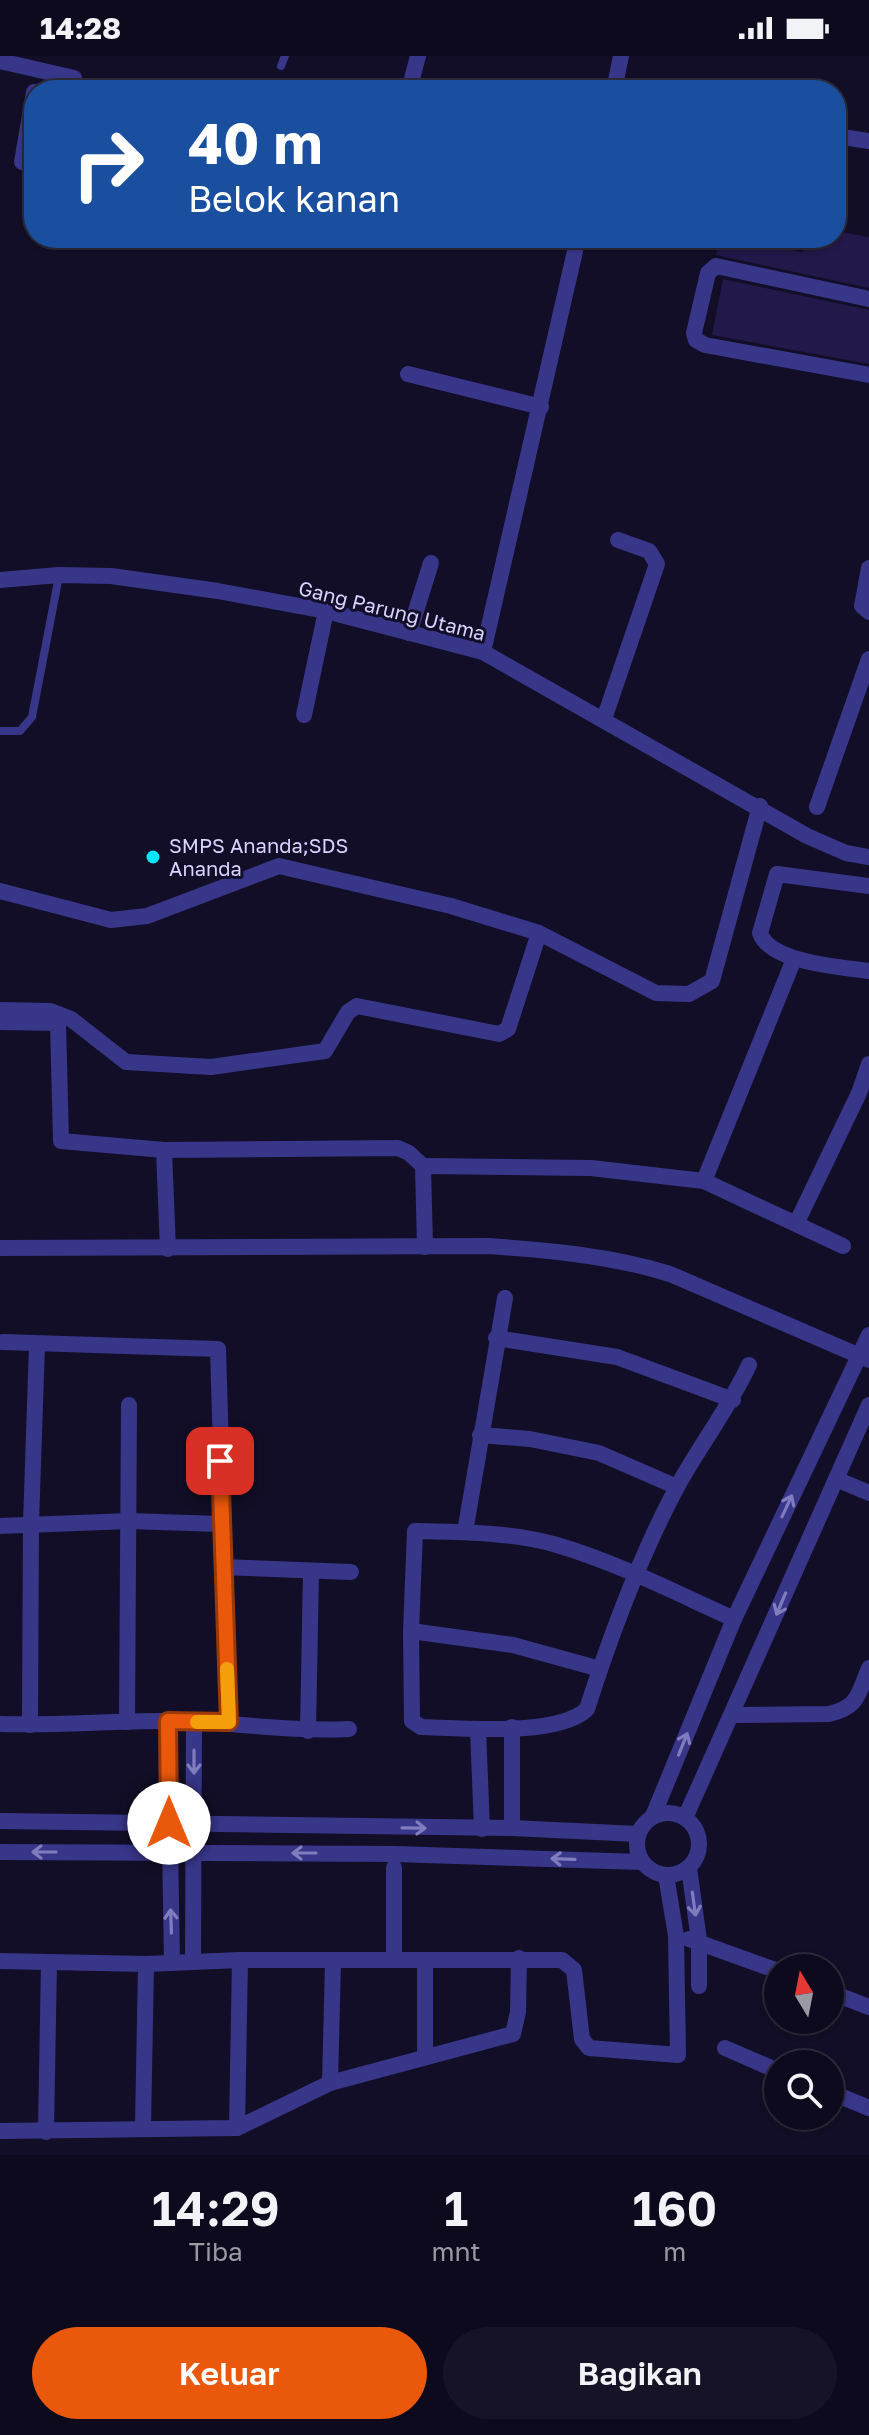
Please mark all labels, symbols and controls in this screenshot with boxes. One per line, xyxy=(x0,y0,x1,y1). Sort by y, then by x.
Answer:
text: 14:28 xyxy=(40,10,121,46)
text: 40 m xyxy=(188,109,322,176)
icon: right xyxy=(56,112,160,216)
text: Belok kanan xyxy=(188,177,400,220)
street label: Gang Parung Utama xyxy=(296,575,488,645)
place label: SMPS Ananda;SDS Ananda xyxy=(169,833,348,880)
marker: SMPS Ananda;SDS Ananda xyxy=(144,848,162,866)
pin xyxy=(186,1427,254,1495)
icon: arrive xyxy=(198,1439,242,1483)
one-way arrow xyxy=(780,1495,795,1519)
one-way arrow xyxy=(773,1592,788,1616)
one-way arrow xyxy=(676,1732,691,1757)
one-way arrow xyxy=(186,1748,202,1775)
position arrow xyxy=(127,1781,211,1865)
one-way arrow xyxy=(400,1820,427,1835)
one-way arrow xyxy=(31,1844,58,1860)
one-way arrow xyxy=(291,1845,318,1861)
one-way arrow xyxy=(550,1851,577,1867)
one-way arrow xyxy=(687,1891,702,1916)
one-way arrow xyxy=(163,1908,178,1935)
north arrow xyxy=(764,1954,844,2034)
map controls xyxy=(764,1954,844,2130)
button: search xyxy=(764,2050,844,2130)
text: 14:29 xyxy=(152,2179,280,2237)
text: 1 xyxy=(444,2179,468,2237)
text: 160 xyxy=(632,2179,717,2237)
text: Tiba xyxy=(189,2236,243,2267)
text: mnt xyxy=(431,2236,481,2267)
text: m xyxy=(663,2236,686,2267)
button: Keluar xyxy=(32,2327,427,2419)
button: Bagikan xyxy=(443,2327,837,2419)

